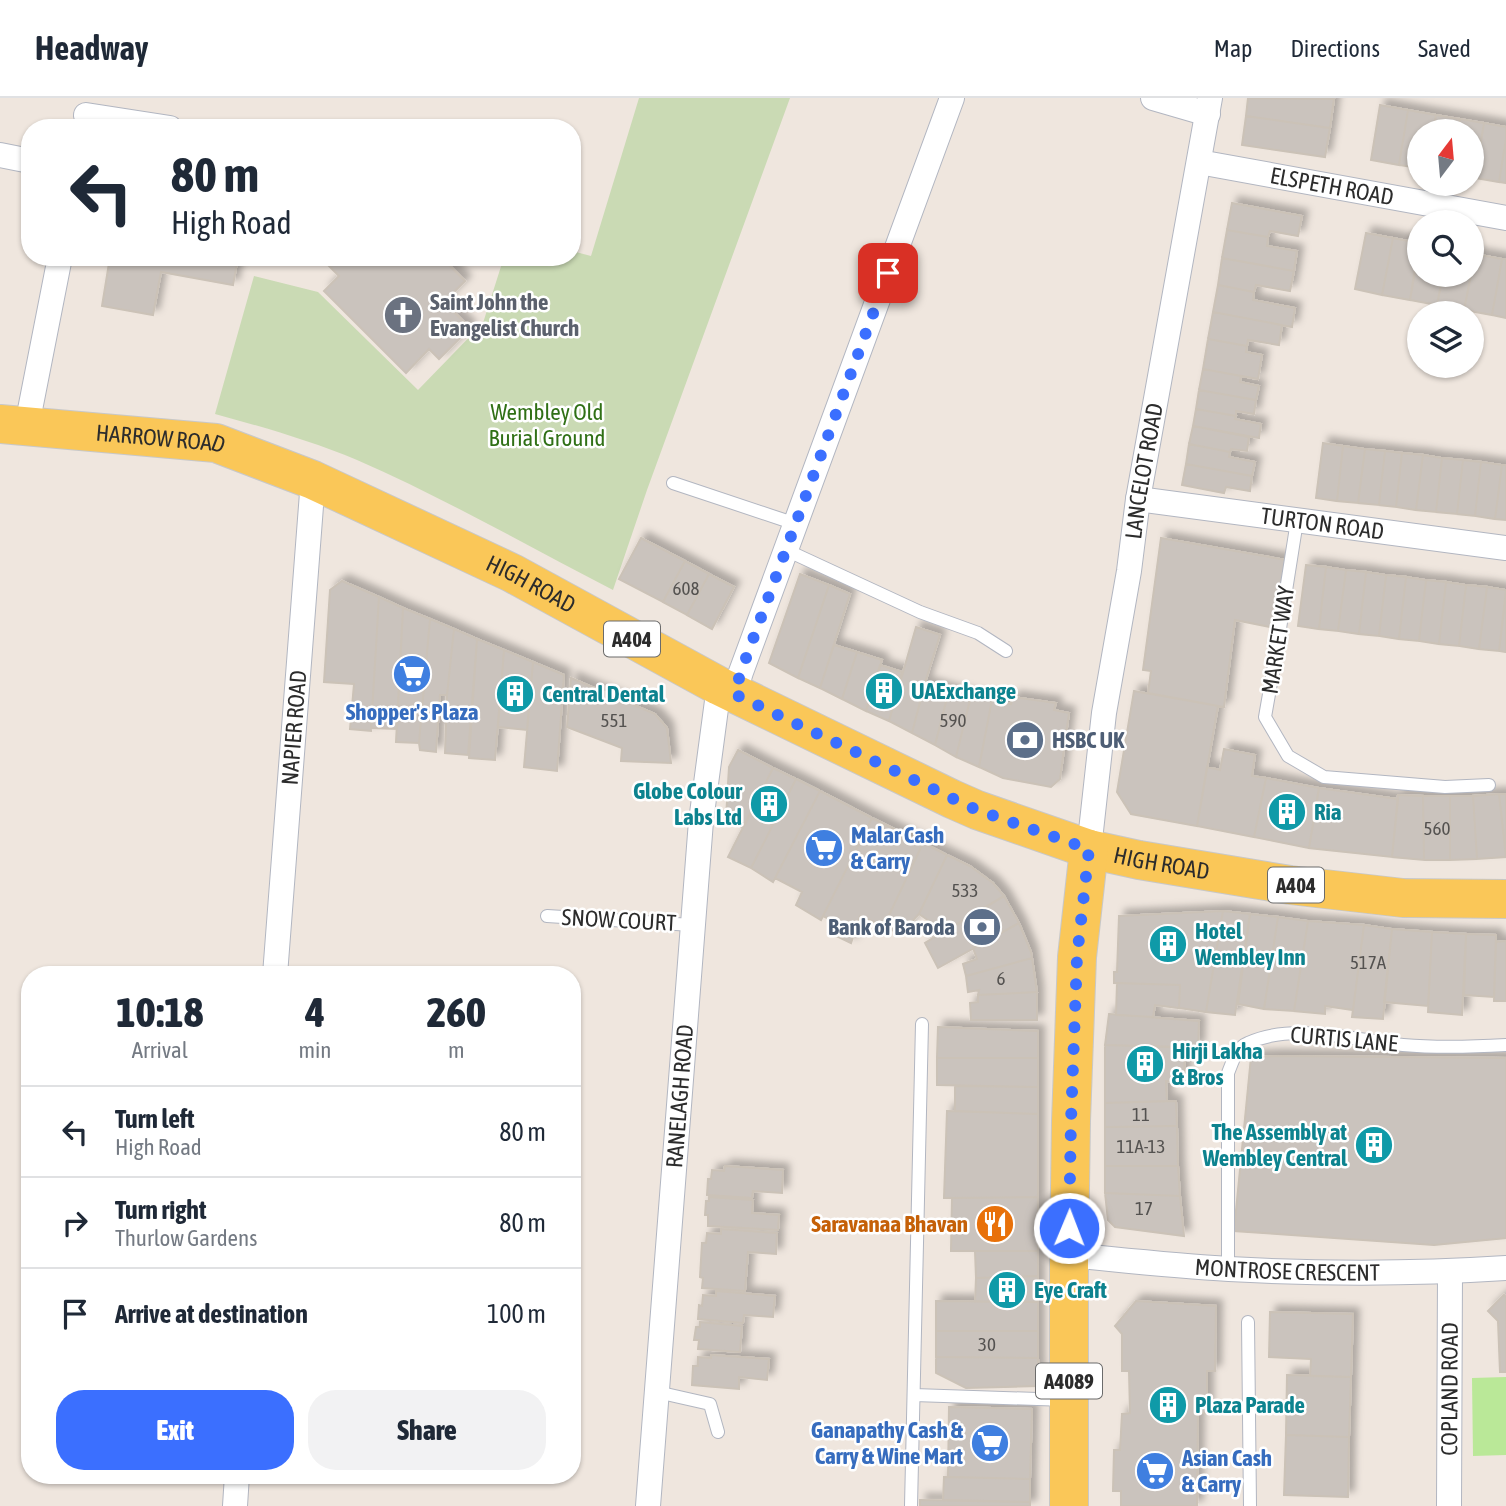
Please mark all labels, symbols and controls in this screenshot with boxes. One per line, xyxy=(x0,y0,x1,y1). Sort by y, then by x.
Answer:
text: Headway xyxy=(35,29,148,67)
text: Map xyxy=(1214,35,1252,62)
text: Directions xyxy=(1290,35,1380,62)
text: Saved xyxy=(1418,35,1471,62)
north arrow xyxy=(1407,119,1484,196)
map controls xyxy=(1407,119,1484,378)
text: 80 m xyxy=(171,146,259,202)
icon: left xyxy=(56,147,147,238)
street label: ELSPETH ROAD xyxy=(1268,162,1396,210)
text: High Road xyxy=(171,204,292,241)
button: search xyxy=(1407,210,1484,287)
pin xyxy=(858,243,918,303)
icon: arrive xyxy=(869,254,907,292)
place label: Saint John the Evangelist Church xyxy=(430,289,579,341)
church icon: Saint John the Evangelist Church xyxy=(382,294,424,336)
button: layers xyxy=(1407,301,1484,378)
park label: Wembley Old Burial Ground xyxy=(489,399,605,451)
street label: LANCELOT ROAD xyxy=(1120,401,1168,541)
street label: HARROW ROAD xyxy=(95,419,229,458)
street label: TURTON ROAD xyxy=(1259,502,1385,545)
street label: HIGH ROAD xyxy=(482,550,580,618)
house number: 608 xyxy=(673,577,699,599)
street label: MARKET WAY xyxy=(1257,583,1299,696)
road number: A404 xyxy=(604,622,660,656)
supermarket icon: Shopper's Plaza xyxy=(391,653,433,695)
street label: NAPIER ROAD xyxy=(277,669,311,786)
building icon: UAExchange xyxy=(863,670,905,712)
building icon: Central Dental xyxy=(494,673,536,715)
place label: UAExchange xyxy=(911,678,1016,704)
place label: Central Dental xyxy=(542,681,666,707)
place label: Shopper's Plaza xyxy=(346,699,479,725)
house number: 551 xyxy=(601,709,627,731)
house number: 590 xyxy=(940,709,966,731)
bank icon: HSBC UK xyxy=(1004,719,1046,761)
place label: HSBC UK xyxy=(1052,727,1125,753)
place label: Globe Colour Labs Ltd xyxy=(633,778,743,830)
building icon: Globe Colour Labs Ltd xyxy=(748,783,790,825)
building icon: Ria xyxy=(1266,791,1308,833)
place label: Ria xyxy=(1314,799,1342,825)
house number: 560 xyxy=(1424,817,1450,839)
place label: Malar Cash & Carry xyxy=(851,822,944,874)
supermarket icon: Malar Cash & Carry xyxy=(803,827,845,869)
street label: HIGH ROAD xyxy=(1111,842,1211,884)
road number: A404 xyxy=(1268,868,1324,902)
house number: 533 xyxy=(952,879,978,901)
street label: SNOW COURT xyxy=(561,904,677,936)
bank icon: Bank of Baroda xyxy=(961,906,1003,948)
place label: Bank of Baroda xyxy=(828,914,955,940)
place label: Hotel Wembley Inn xyxy=(1194,918,1306,970)
building icon: Hotel Wembley Inn xyxy=(1147,923,1189,965)
house number: 517A xyxy=(1350,951,1387,973)
house number: 6 xyxy=(997,967,1006,989)
text: 10:18 xyxy=(116,988,203,1036)
text: 4 xyxy=(305,988,325,1036)
text: 260 xyxy=(427,988,486,1036)
street label: CURTIS LANE xyxy=(1289,1021,1399,1057)
street label: RANELAGH ROAD xyxy=(661,1023,698,1169)
text: Arrival xyxy=(132,1037,188,1063)
text: min xyxy=(299,1037,332,1063)
text: m xyxy=(448,1037,465,1063)
place label: Hirji Lakha & Bros xyxy=(1172,1038,1263,1090)
building icon: Hirji Lakha & Bros xyxy=(1124,1043,1166,1085)
house number: 11 xyxy=(1132,1103,1150,1125)
text: Turn left xyxy=(115,1104,195,1134)
icon: left xyxy=(56,1113,94,1151)
text: 80 m xyxy=(499,1117,546,1147)
place label: The Assembly at Wembley Central xyxy=(1202,1119,1348,1171)
building icon: The Assembly at Wembley Central xyxy=(1353,1124,1395,1166)
text: High Road xyxy=(115,1134,202,1160)
house number: 11A-13 xyxy=(1117,1135,1165,1157)
position arrow xyxy=(1032,1191,1106,1265)
text: Turn right xyxy=(115,1195,206,1225)
house number: 17 xyxy=(1135,1197,1153,1219)
restaurant icon: Saravanaa Bhavan xyxy=(974,1203,1016,1245)
icon: right xyxy=(56,1204,94,1242)
text: 80 m xyxy=(499,1208,546,1238)
place label: Saravanaa Bhavan xyxy=(811,1211,968,1237)
text: Thurlow Gardens xyxy=(115,1225,257,1251)
street label: MONTROSE CRESCENT xyxy=(1194,1254,1380,1286)
building icon: Eye Craft xyxy=(986,1269,1028,1311)
place label: Eye Craft xyxy=(1034,1277,1107,1303)
icon: arrive xyxy=(56,1295,94,1333)
text: Arrive at destination xyxy=(115,1299,308,1329)
text: 100 m xyxy=(487,1299,546,1329)
street label: COPLAND ROAD xyxy=(1436,1322,1463,1456)
house number: 30 xyxy=(978,1333,996,1355)
road number: A4089 xyxy=(1036,1364,1102,1398)
building icon: Plaza Parade xyxy=(1147,1384,1189,1426)
button: Exit xyxy=(56,1390,294,1470)
button: Share xyxy=(308,1390,546,1470)
place label: Plaza Parade xyxy=(1195,1392,1305,1418)
place label: Ganapathy Cash & Carry & Wine Mart xyxy=(811,1417,964,1469)
supermarket icon: Ganapathy Cash & Carry & Wine Mart xyxy=(969,1422,1011,1464)
place label: Asian Cash & Carry xyxy=(1181,1445,1272,1497)
supermarket icon: Asian Cash & Carry xyxy=(1134,1450,1176,1492)

